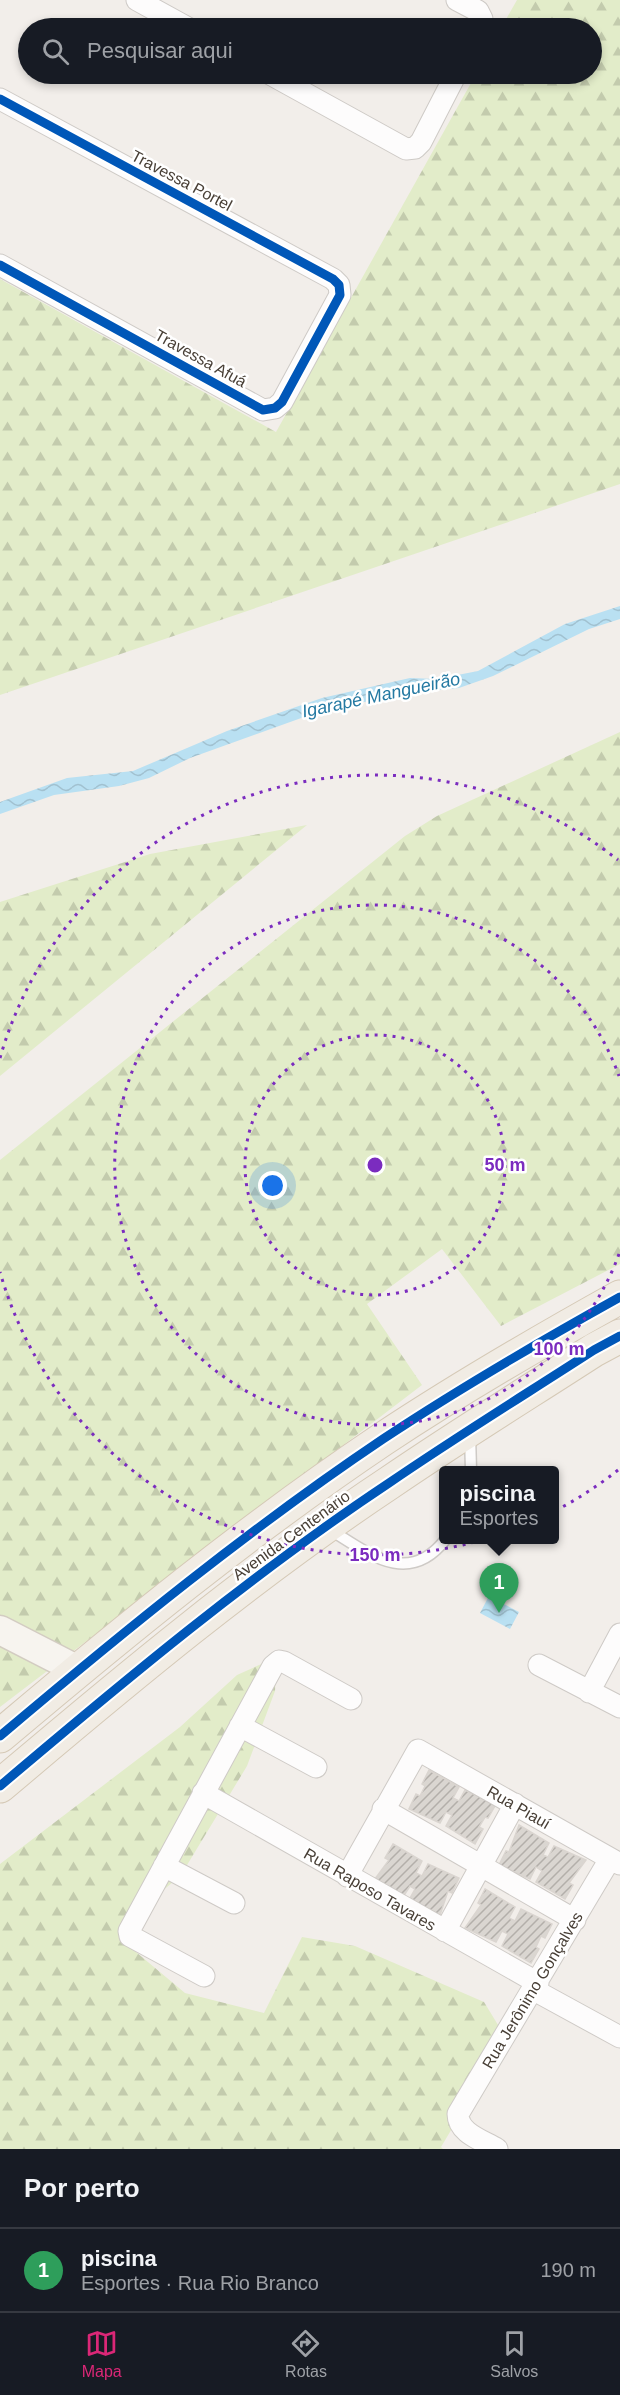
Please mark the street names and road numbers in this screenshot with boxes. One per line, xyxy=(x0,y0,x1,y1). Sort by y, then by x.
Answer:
street label: Travessa Portel xyxy=(129,147,235,214)
street label: Travessa Afuá xyxy=(152,326,249,391)
street label: Avenida Centenário xyxy=(230,1487,353,1583)
street label: Rua Piauí xyxy=(484,1783,554,1833)
street label: Rua Raposo Tavares xyxy=(301,1845,439,1934)
street label: Rua Jerônimo Gonçalves xyxy=(479,1909,586,2072)

